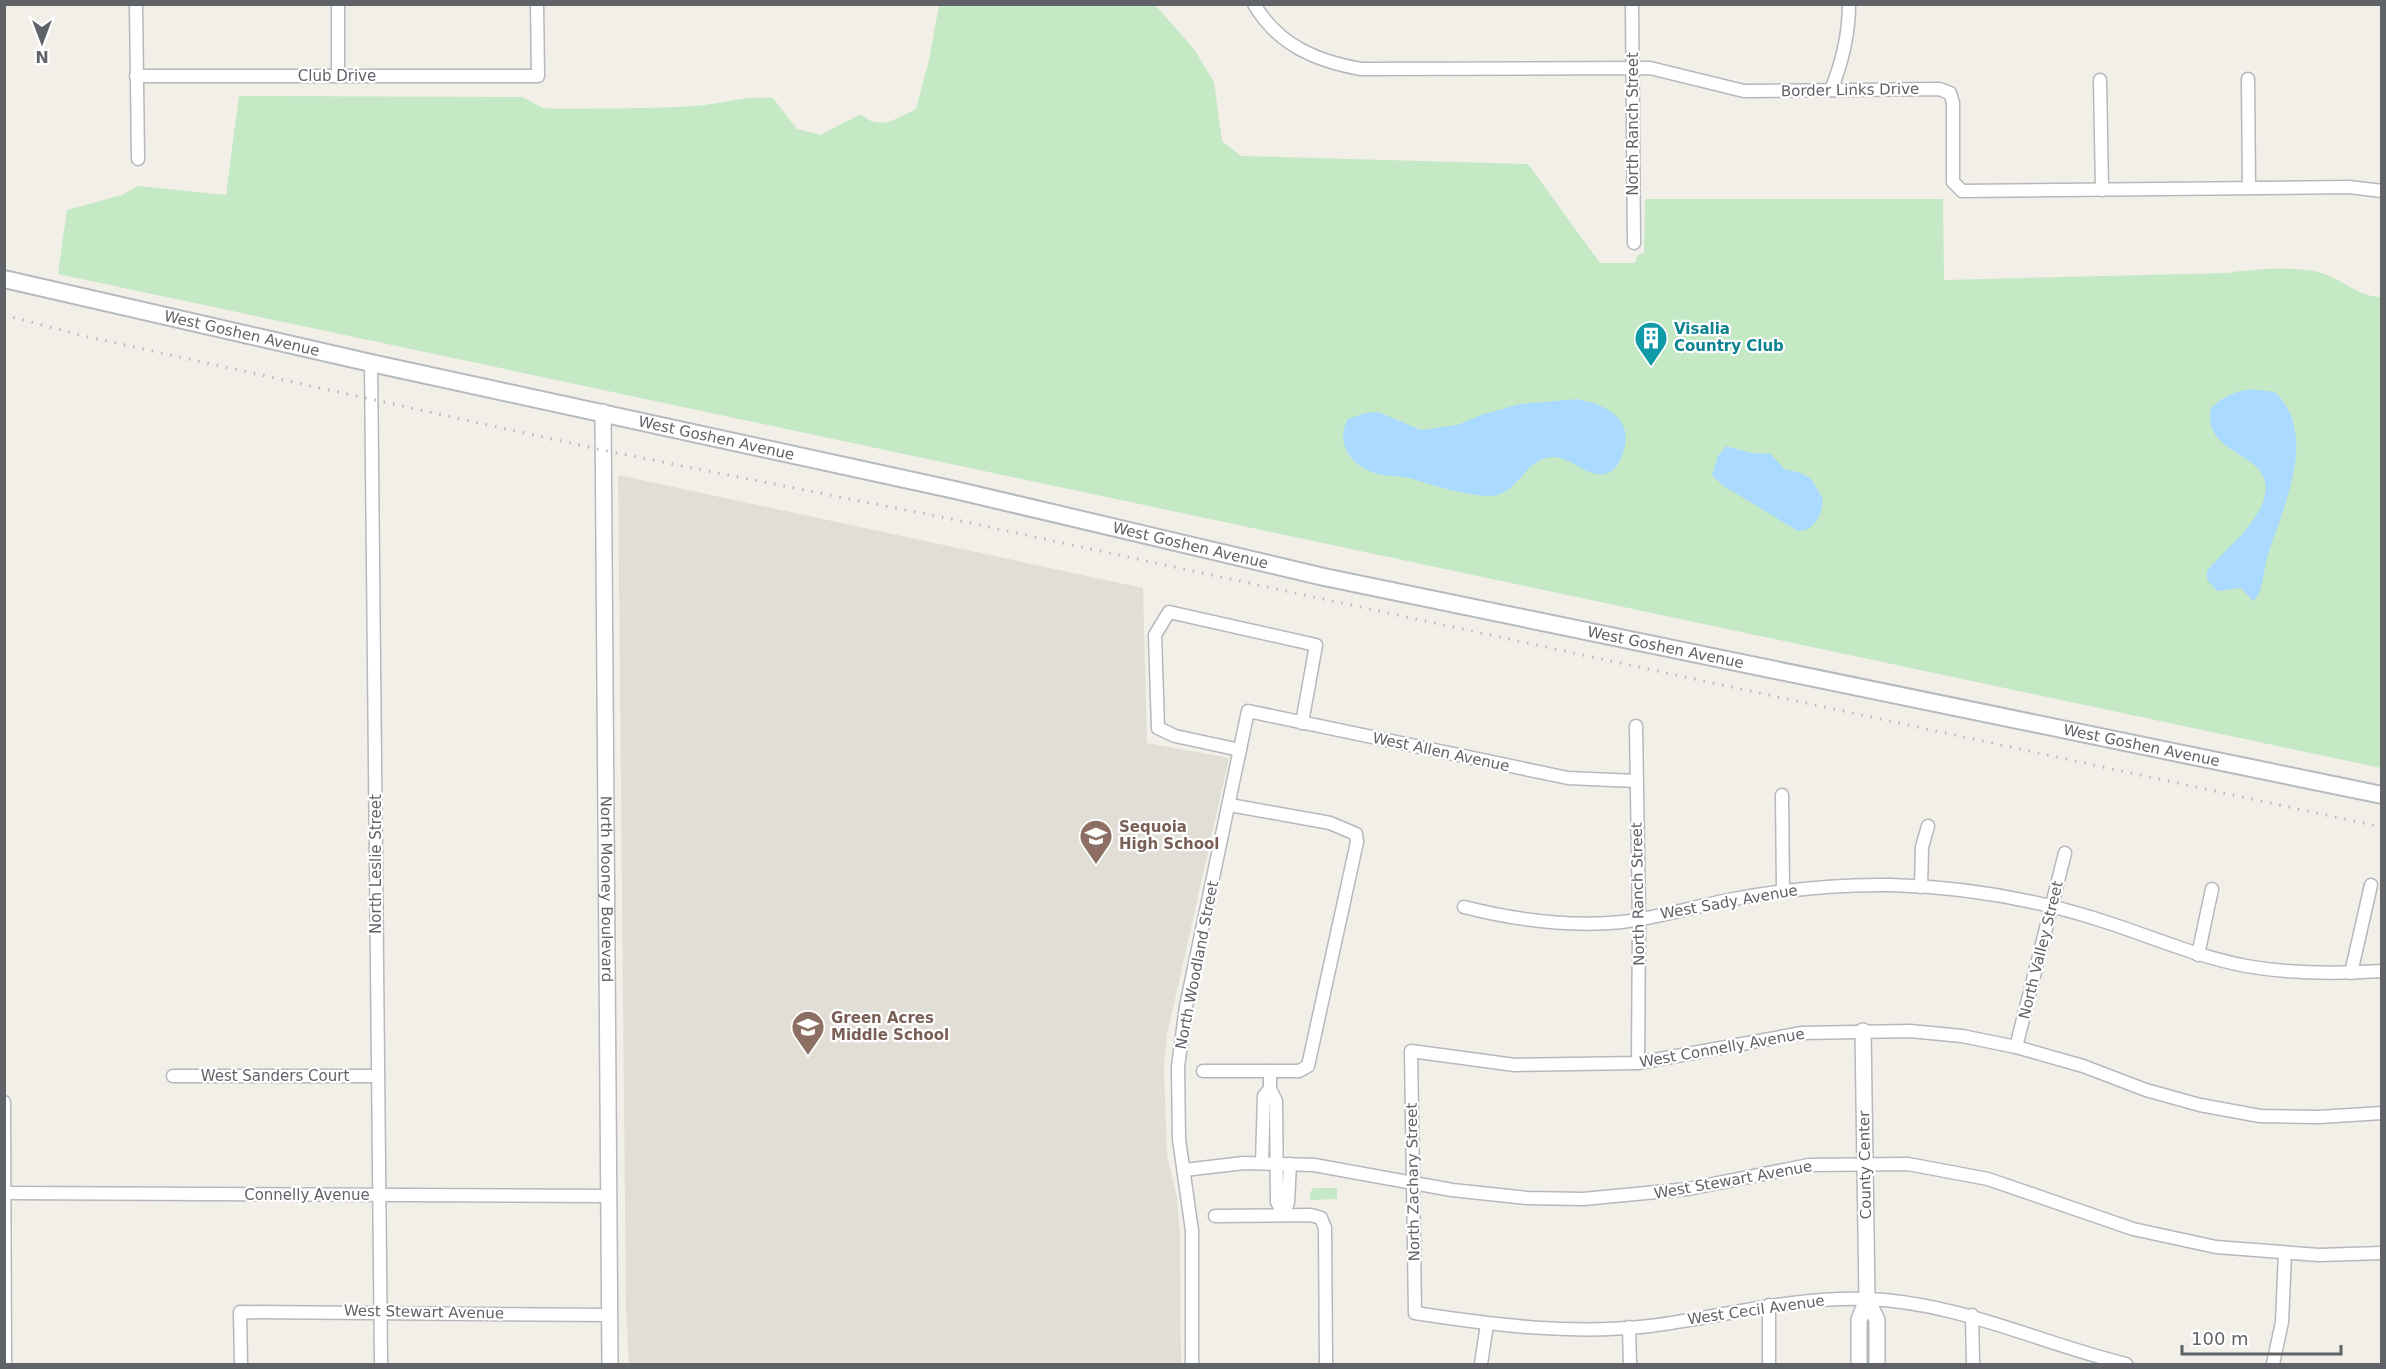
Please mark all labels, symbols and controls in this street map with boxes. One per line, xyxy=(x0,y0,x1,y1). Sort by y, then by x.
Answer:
north arrow xyxy=(12,12,72,72)
text: N xyxy=(35,47,49,66)
street label: North Ranch Street xyxy=(1624,52,1642,196)
street label: Club Drive xyxy=(298,67,376,85)
street label: Border Links Drive xyxy=(1781,80,1919,100)
street label: West Goshen Avenue xyxy=(162,307,321,360)
building icon: Visalia Country Club xyxy=(1633,320,1669,367)
place label: Visalia Country Club xyxy=(1674,320,1784,355)
street label: West Goshen Avenue xyxy=(637,412,796,464)
street label: West Goshen Avenue xyxy=(1111,518,1270,573)
street label: West Goshen Avenue xyxy=(1586,623,1745,672)
street label: West Goshen Avenue xyxy=(2062,721,2221,770)
street label: West Allen Avenue xyxy=(1371,729,1511,775)
street label: North Leslie Street xyxy=(367,794,385,934)
street label: North Mooney Boulevard xyxy=(597,796,616,982)
school or university icon: Sequoia High School xyxy=(1078,818,1114,865)
place label: Sequoia High School xyxy=(1119,818,1219,853)
street label: North Ranch Street xyxy=(1628,822,1648,966)
street label: North Woodland Street xyxy=(1172,879,1222,1051)
street label: North Valley Street xyxy=(2015,879,2067,1021)
street label: West Sady Avenue xyxy=(1659,881,1799,923)
school or university icon: Green Acres Middle School xyxy=(790,1009,826,1056)
place label: Green Acres Middle School xyxy=(831,1009,949,1044)
street label: West Connelly Avenue xyxy=(1638,1025,1806,1071)
street label: West Sanders Court xyxy=(201,1067,349,1085)
street label: North Zachary Street xyxy=(1403,1102,1423,1261)
street label: County Center xyxy=(1855,1110,1875,1219)
street label: West Stewart Avenue xyxy=(1653,1157,1813,1203)
street label: Connelly Avenue xyxy=(244,1186,370,1204)
street label: West Cecil Avenue xyxy=(1686,1291,1826,1329)
street label: West Stewart Avenue xyxy=(344,1302,504,1322)
scale bar xyxy=(2182,1318,2341,1356)
text: 100 m xyxy=(2191,1328,2249,1349)

